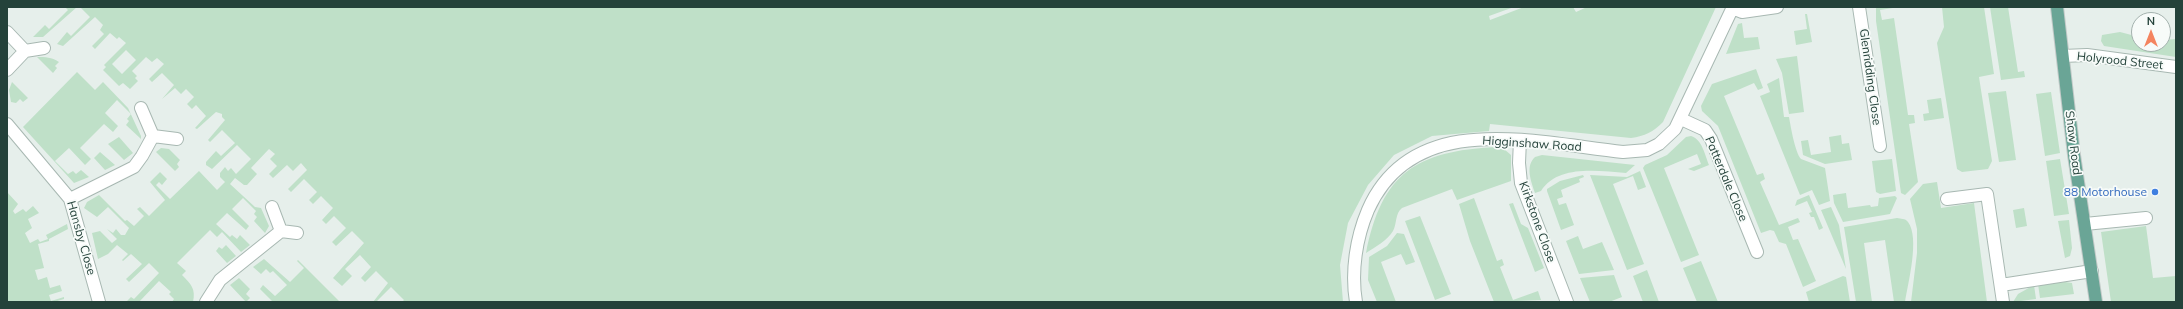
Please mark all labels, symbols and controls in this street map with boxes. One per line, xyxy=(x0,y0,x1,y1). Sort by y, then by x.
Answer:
north arrow xyxy=(2131,12,2171,52)
text: N xyxy=(2147,14,2155,28)
street label: Glenridding Close xyxy=(1856,28,1884,126)
street label: Holyrood Street xyxy=(2076,49,2164,73)
street label: Shaw Road xyxy=(2062,110,2084,176)
street label: Higginshaw Road xyxy=(1482,133,1582,155)
street label: Patterdale Close xyxy=(1702,134,1750,224)
street label: Kirkstone Close xyxy=(1516,180,1558,264)
place label: 88 Motorhouse xyxy=(2064,185,2147,199)
marker: 88 Motorhouse xyxy=(2150,187,2160,197)
street label: Hansby Close xyxy=(64,199,98,277)

